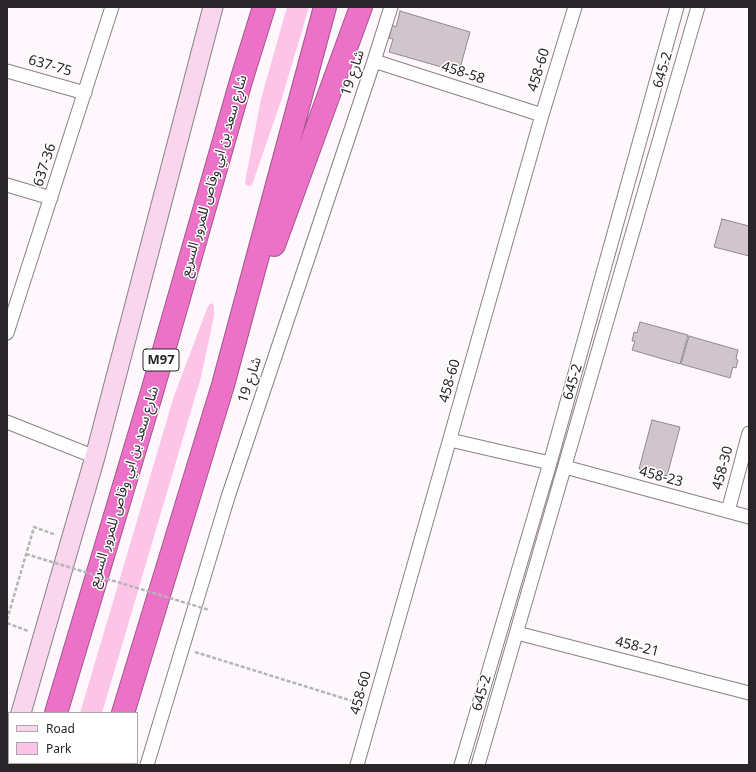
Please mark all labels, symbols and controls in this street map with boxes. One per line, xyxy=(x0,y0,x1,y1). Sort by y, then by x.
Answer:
street label: 458-60 xyxy=(524,46,554,94)
street label: شارع 19 xyxy=(338,48,368,98)
street label: 645-2 xyxy=(650,50,676,90)
street label: 637-75 xyxy=(26,52,74,80)
street label: 458-58 xyxy=(439,58,487,88)
street label: شارع سعد بن ابي وقاص للمرور السريع xyxy=(177,73,251,279)
street label: 637-36 xyxy=(30,141,60,189)
road number: M97 xyxy=(143,349,179,371)
street label: شارع 19 xyxy=(235,355,265,405)
street label: 458-60 xyxy=(436,357,464,405)
street label: 645-2 xyxy=(560,362,586,402)
street label: شارع سعد بن ابي وقاص للمرور السريع xyxy=(85,384,163,590)
street label: 458-30 xyxy=(709,444,737,492)
street label: 458-23 xyxy=(637,463,685,491)
street label: 458-21 xyxy=(613,633,661,661)
street label: 458-60 xyxy=(347,669,375,717)
street label: 645-2 xyxy=(469,673,495,713)
legend xyxy=(8,712,138,764)
text: Road xyxy=(46,720,75,737)
text: Park xyxy=(46,740,71,757)

